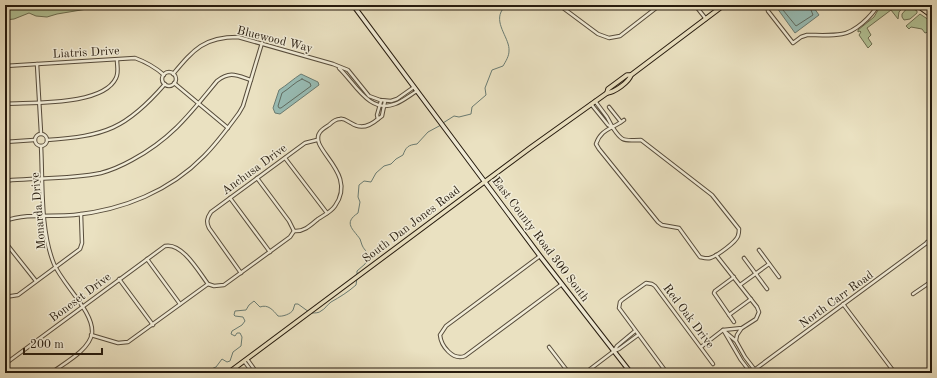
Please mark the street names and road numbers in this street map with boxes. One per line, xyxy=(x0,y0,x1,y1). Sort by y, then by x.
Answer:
street label: Bluewood Way xyxy=(236,25,315,55)
street label: Liatris Drive xyxy=(52,45,120,61)
street label: Anchusa Drive xyxy=(220,142,290,197)
street label: Monarda Drive xyxy=(30,171,48,250)
street label: East County Road 300 South xyxy=(489,175,591,305)
street label: South Dan Jones Road xyxy=(361,184,463,265)
street label: North Carr Road xyxy=(797,269,876,331)
street label: Boneset Drive xyxy=(48,271,114,325)
street label: Red Oak Drive xyxy=(660,282,716,351)

